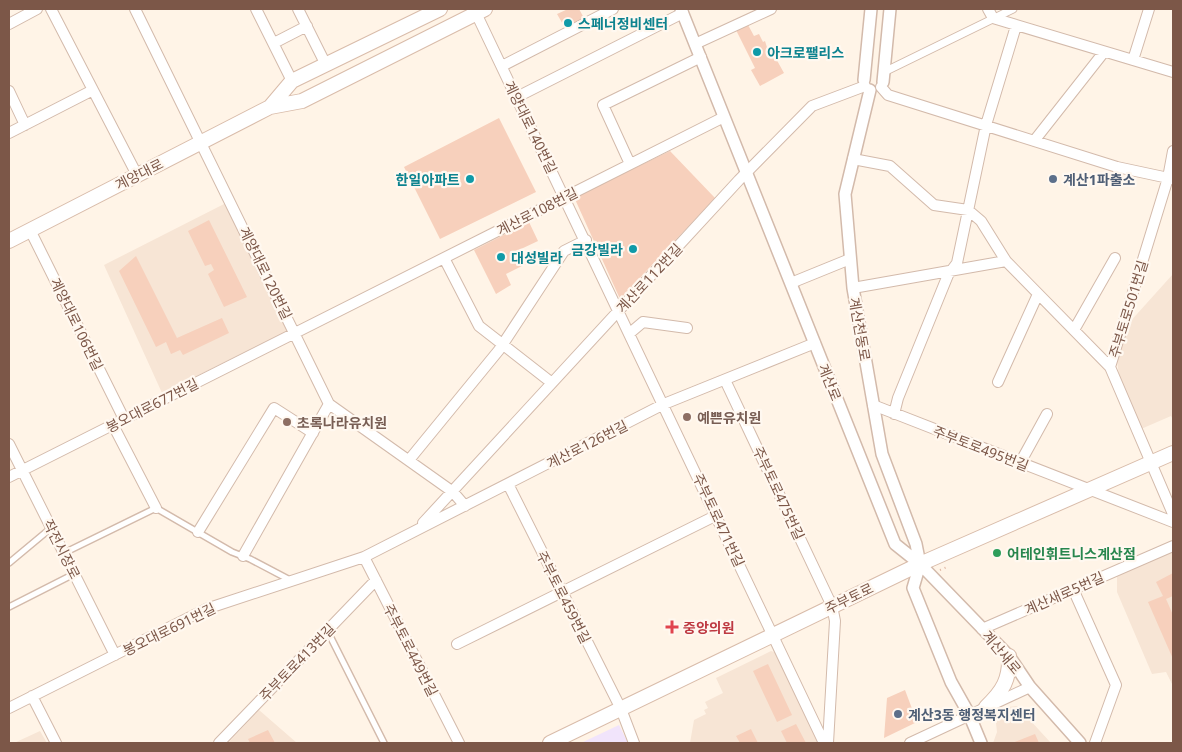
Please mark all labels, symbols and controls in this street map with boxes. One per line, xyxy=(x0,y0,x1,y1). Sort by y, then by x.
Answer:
place label: 스페너정비센터 xyxy=(578,14,668,33)
marker: 스페너정비센터 xyxy=(562,17,574,29)
place label: 아크로팰리스 xyxy=(767,43,844,62)
marker: 아크로팰리스 xyxy=(751,46,763,58)
street label: 계양대로140번길 xyxy=(500,77,562,177)
street label: 계양대로 xyxy=(112,154,166,194)
place label: 한일아파트 xyxy=(396,170,460,189)
place label: 계산1파출소 xyxy=(1063,170,1136,189)
marker: 한일아파트 xyxy=(464,173,476,185)
marker: 계산1파출소 xyxy=(1047,173,1059,185)
street label: 계산로108번길 xyxy=(493,182,581,240)
street label: 계양대로120번길 xyxy=(235,223,297,323)
street label: 계산로112번길 xyxy=(612,239,686,317)
place label: 금강빌라 xyxy=(571,240,623,259)
marker: 금강빌라 xyxy=(627,243,639,255)
place label: 대성빌라 xyxy=(511,248,563,267)
marker: 대성빌라 xyxy=(495,251,507,263)
street label: 주부토로501번길 xyxy=(1104,258,1152,360)
street label: 계양대로106번길 xyxy=(46,274,108,374)
street label: 계산천동로 xyxy=(845,296,875,362)
street label: 계산로 xyxy=(814,361,846,404)
street label: 봉오대로677번길 xyxy=(103,374,201,436)
place label: 예쁜유치원 xyxy=(697,408,761,427)
marker: 예쁜유치원 xyxy=(681,411,693,423)
place label: 초록나라유치원 xyxy=(297,413,387,432)
street label: 계산로126번길 xyxy=(543,415,631,473)
marker: 초록나라유치원 xyxy=(281,416,293,428)
street label: 주부토로495번길 xyxy=(930,421,1032,475)
street label: 주부토로475번길 xyxy=(749,443,809,543)
street label: 주부토로471번길 xyxy=(689,470,749,570)
street label: 작전시장로 xyxy=(39,516,85,582)
place label: 어테인휘트니스계산점 xyxy=(1007,544,1136,563)
marker: 어테인휘트니스계산점 xyxy=(991,547,1003,559)
street label: 주부토로459번길 xyxy=(533,548,595,646)
street label: 계산새로5번길 xyxy=(1021,567,1107,619)
street label: 주부토로 xyxy=(822,578,876,618)
street label: 봉오대로691번길 xyxy=(119,598,219,660)
street label: 주부토로449번길 xyxy=(380,601,442,699)
place label: 중앙의원 xyxy=(683,618,735,637)
street label: 주부토로413번길 xyxy=(255,619,339,705)
marker: 중앙의원 xyxy=(665,620,679,634)
street label: 계산새로 xyxy=(978,626,1026,678)
place label: 계산3동 행정복지센터 xyxy=(908,705,1036,724)
marker: 계산3동 행정복지센터 xyxy=(892,708,904,720)

